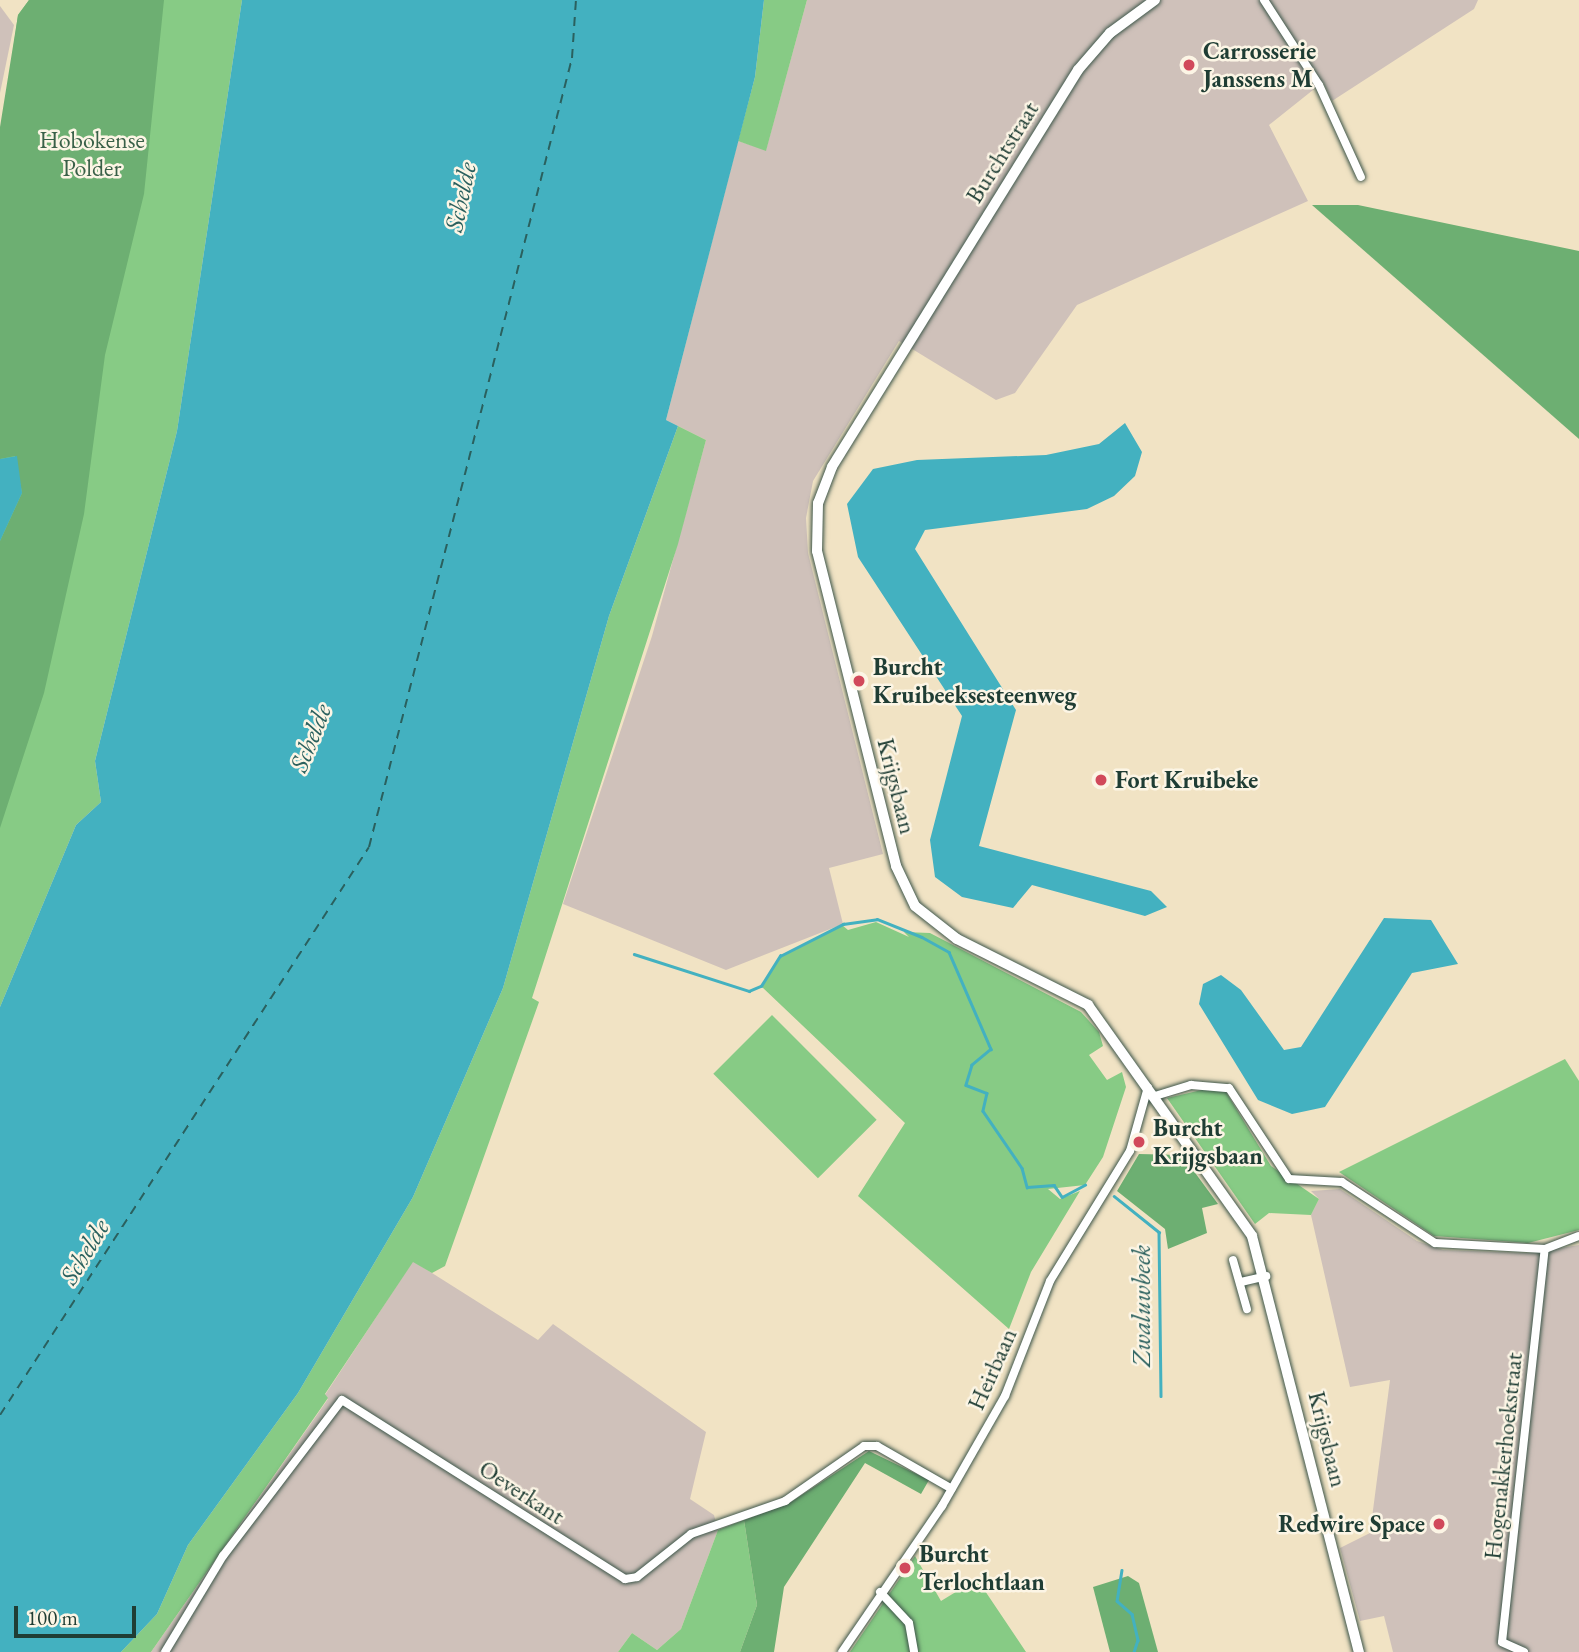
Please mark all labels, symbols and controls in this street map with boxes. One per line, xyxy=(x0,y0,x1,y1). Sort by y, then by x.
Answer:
place label: Carrosserie Janssens M xyxy=(1203,37,1316,93)
marker: Carrosserie Janssens M xyxy=(1181,57,1197,73)
street label: Burchtstraat xyxy=(959,96,1045,208)
park label: Hobokense Polder xyxy=(39,126,145,182)
water label: Schelde xyxy=(438,159,484,235)
place label: Burcht Kruibeeksesteenweg xyxy=(873,653,1077,709)
marker: Burcht Kruibeeksesteenweg xyxy=(851,673,867,689)
water label: Schelde xyxy=(283,700,339,776)
street label: Krijgsbaan xyxy=(871,735,923,837)
place label: Fort Kruibeke xyxy=(1115,766,1258,794)
marker: Fort Kruibeke xyxy=(1093,772,1109,788)
place label: Burcht Krijgsbaan xyxy=(1153,1114,1263,1170)
marker: Burcht Krijgsbaan xyxy=(1131,1134,1147,1150)
water label: Schelde xyxy=(54,1214,116,1290)
water label: Zwaluwbeek xyxy=(1126,1245,1158,1367)
street label: Heirbaan xyxy=(961,1324,1023,1414)
street label: Hogenakkerhoekstraat xyxy=(1478,1351,1528,1561)
street label: Krijgsbaan xyxy=(1302,1388,1354,1490)
street label: Oeverkant xyxy=(474,1454,570,1530)
place label: Redwire Space xyxy=(1278,1510,1425,1538)
marker: Redwire Space xyxy=(1431,1516,1447,1532)
place label: Burcht Terlochtlaan xyxy=(919,1540,1045,1596)
marker: Burcht Terlochtlaan xyxy=(897,1560,913,1576)
scale bar xyxy=(18,1592,140,1636)
text: 100 m xyxy=(27,1604,78,1631)

